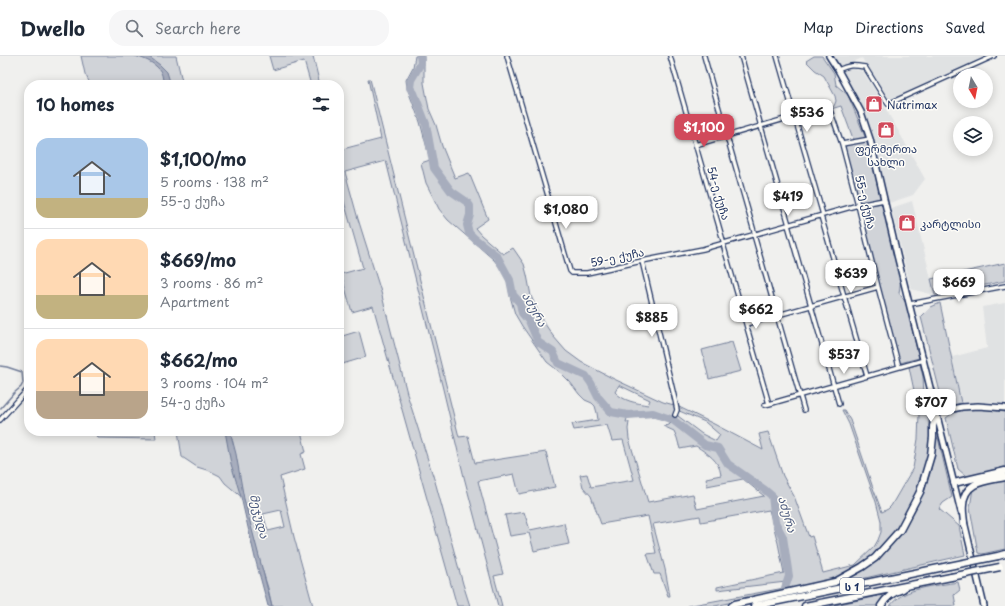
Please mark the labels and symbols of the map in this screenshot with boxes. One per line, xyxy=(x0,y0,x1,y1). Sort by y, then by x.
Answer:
north arrow xyxy=(953,68,993,108)
shop icon: Nutrimax xyxy=(864,94,884,114)
place label: Nutrimax xyxy=(887,96,937,113)
pin: $536 xyxy=(783,99,831,133)
pin: $1,100 xyxy=(671,114,737,148)
shop icon: ფერმერთა სახლი xyxy=(876,120,896,140)
place label: ფერმერთა სახლი xyxy=(855,140,917,170)
street label: 54-ე ქუჩა xyxy=(703,164,735,222)
street label: 55-ე ქუჩა xyxy=(851,173,881,231)
pin: $419 xyxy=(764,183,812,217)
pin: $1,080 xyxy=(533,196,599,230)
shop icon: კარტლისი xyxy=(897,213,917,233)
place label: კარტლისი xyxy=(920,215,981,232)
street label: 59-ე ქუჩა xyxy=(588,243,646,271)
pin: $639 xyxy=(827,260,875,294)
pin: $669 xyxy=(935,269,983,303)
water label: აძურა xyxy=(518,288,552,330)
pin: $662 xyxy=(732,296,780,330)
pin: $885 xyxy=(628,304,676,338)
pin: $537 xyxy=(820,341,868,375)
pin: $707 xyxy=(907,389,955,423)
water label: მეჯუდა xyxy=(246,492,274,541)
water label: აძურა xyxy=(774,494,802,535)
road number: ს 1 xyxy=(840,578,864,594)

